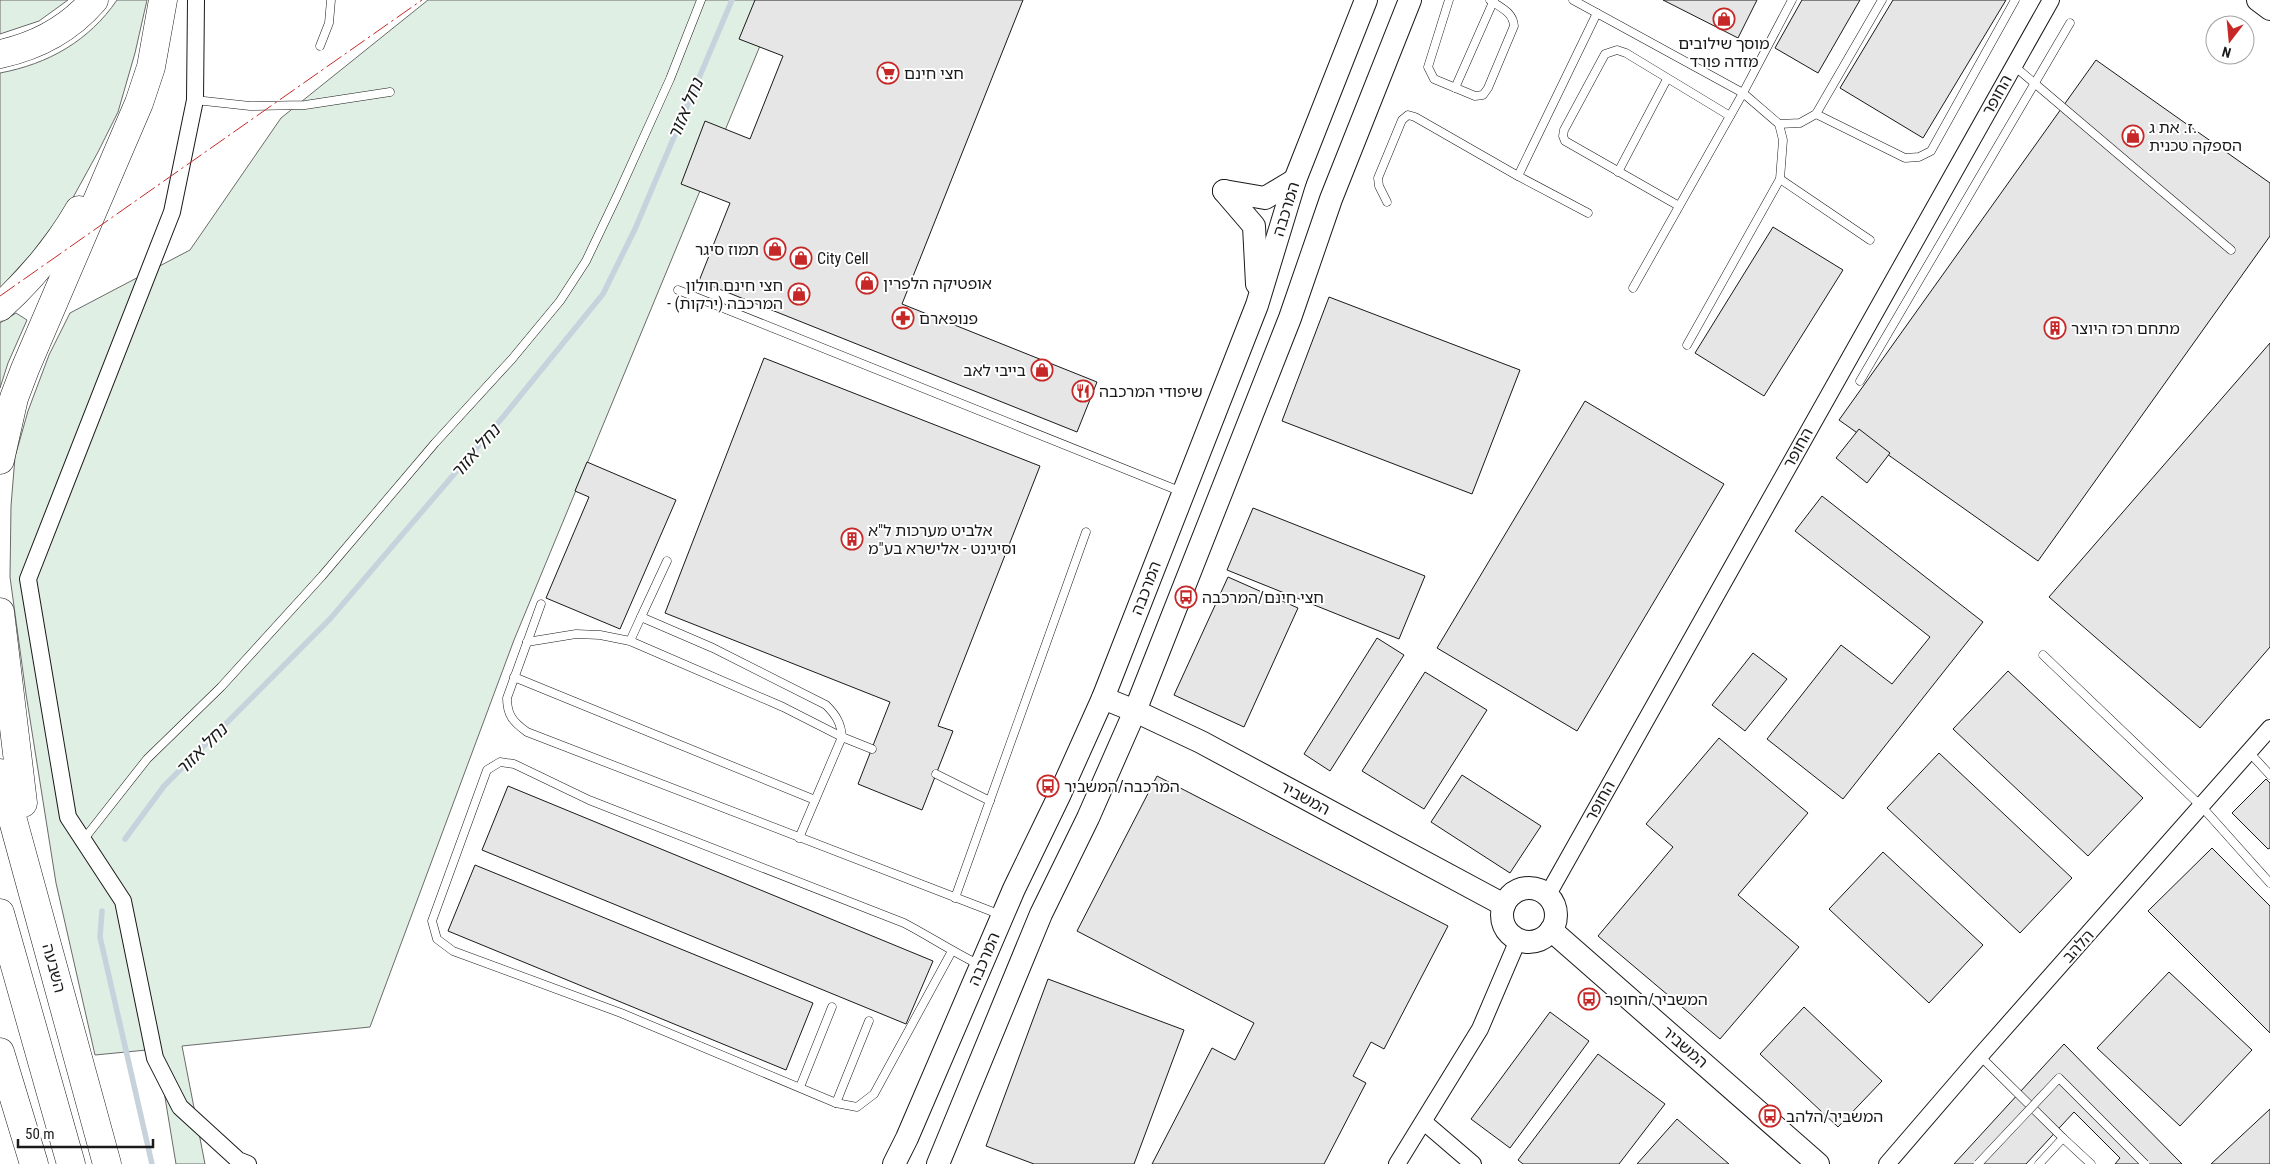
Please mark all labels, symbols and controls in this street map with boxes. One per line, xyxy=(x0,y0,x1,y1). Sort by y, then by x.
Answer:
shop icon: מוסך שילובים מזדה פורד xyxy=(1712,7,1736,31)
north arrow xyxy=(2205,15,2255,65)
place label: מוסך שילובים מזדה פורד xyxy=(1678,34,1770,71)
text: N xyxy=(2220,44,2233,61)
supermarket icon: חצי חינם xyxy=(876,61,900,85)
place label: חצי חינם xyxy=(904,64,964,83)
street label: החופר xyxy=(1978,72,2016,118)
water label: נחל אזור xyxy=(663,74,708,143)
place label: ז. את ג. הספקה טכנית xyxy=(2149,118,2242,155)
shop icon: ז. את ג. הספקה טכנית xyxy=(2121,124,2145,148)
street label: המרכבה xyxy=(1269,179,1303,239)
shop icon: תמוז סיגר xyxy=(763,237,787,261)
place label: תמוז סיגר xyxy=(695,240,759,259)
shop icon: City Cell xyxy=(789,246,813,270)
place label: City Cell xyxy=(817,249,869,268)
shop icon: אופטיקה הלפרין xyxy=(855,271,879,295)
place label: אופטיקה הלפרין xyxy=(883,274,992,293)
place label: חצי חינם חולון - המרכבה (ירקות) xyxy=(667,276,783,313)
shop icon: חצי חינם חולון - המרכבה (ירקות) xyxy=(787,282,811,306)
pharmacy icon: פנופארם xyxy=(891,306,915,330)
place label: פנופארם xyxy=(919,309,978,328)
building icon: מתחם רכז היוצר xyxy=(2043,316,2067,340)
place label: מתחם רכז היוצר xyxy=(2071,319,2180,338)
shop icon: בייבי לאב xyxy=(1030,358,1054,382)
place label: בייבי לאב xyxy=(963,361,1026,380)
restaurant icon: שיפודי המרכבה xyxy=(1071,379,1095,403)
place label: שיפודי המרכבה xyxy=(1099,382,1203,401)
water label: נחל אזור xyxy=(446,419,505,482)
street label: החופר xyxy=(1779,425,1817,471)
place label: אלביט מערכות ל"א וסיגינט - אלישרא בע"מ xyxy=(868,521,1016,558)
building icon: אלביט מערכות ל"א וסיגינט - אלישרא בע"מ xyxy=(840,527,864,551)
street label: המרכבה xyxy=(1127,558,1165,618)
bus stop icon: חצי חינם/המרכבה xyxy=(1174,585,1198,609)
place label: חצי חינם/המרכבה xyxy=(1202,588,1324,607)
water label: נחל אזור xyxy=(171,718,232,779)
bus stop icon: המרכבה/המשביר xyxy=(1036,774,1060,798)
place label: המרכבה/המשביר xyxy=(1064,777,1180,796)
street label: המשביר xyxy=(1277,777,1333,819)
street label: החופר xyxy=(1581,778,1619,824)
street label: הלהב xyxy=(2058,926,2098,966)
street label: המרכבה xyxy=(964,929,1004,989)
street label: השבעה xyxy=(38,941,70,995)
bus stop icon: המשביר/החופר xyxy=(1577,987,1601,1011)
place label: המשביר/החופר xyxy=(1605,990,1708,1009)
street label: המשביר xyxy=(1658,1022,1712,1072)
bus stop icon: המשביר/הלהב xyxy=(1758,1104,1782,1128)
place label: המשביר/הלהב xyxy=(1786,1107,1883,1126)
scale bar xyxy=(18,1116,152,1148)
text: 50 m xyxy=(25,1125,55,1143)

